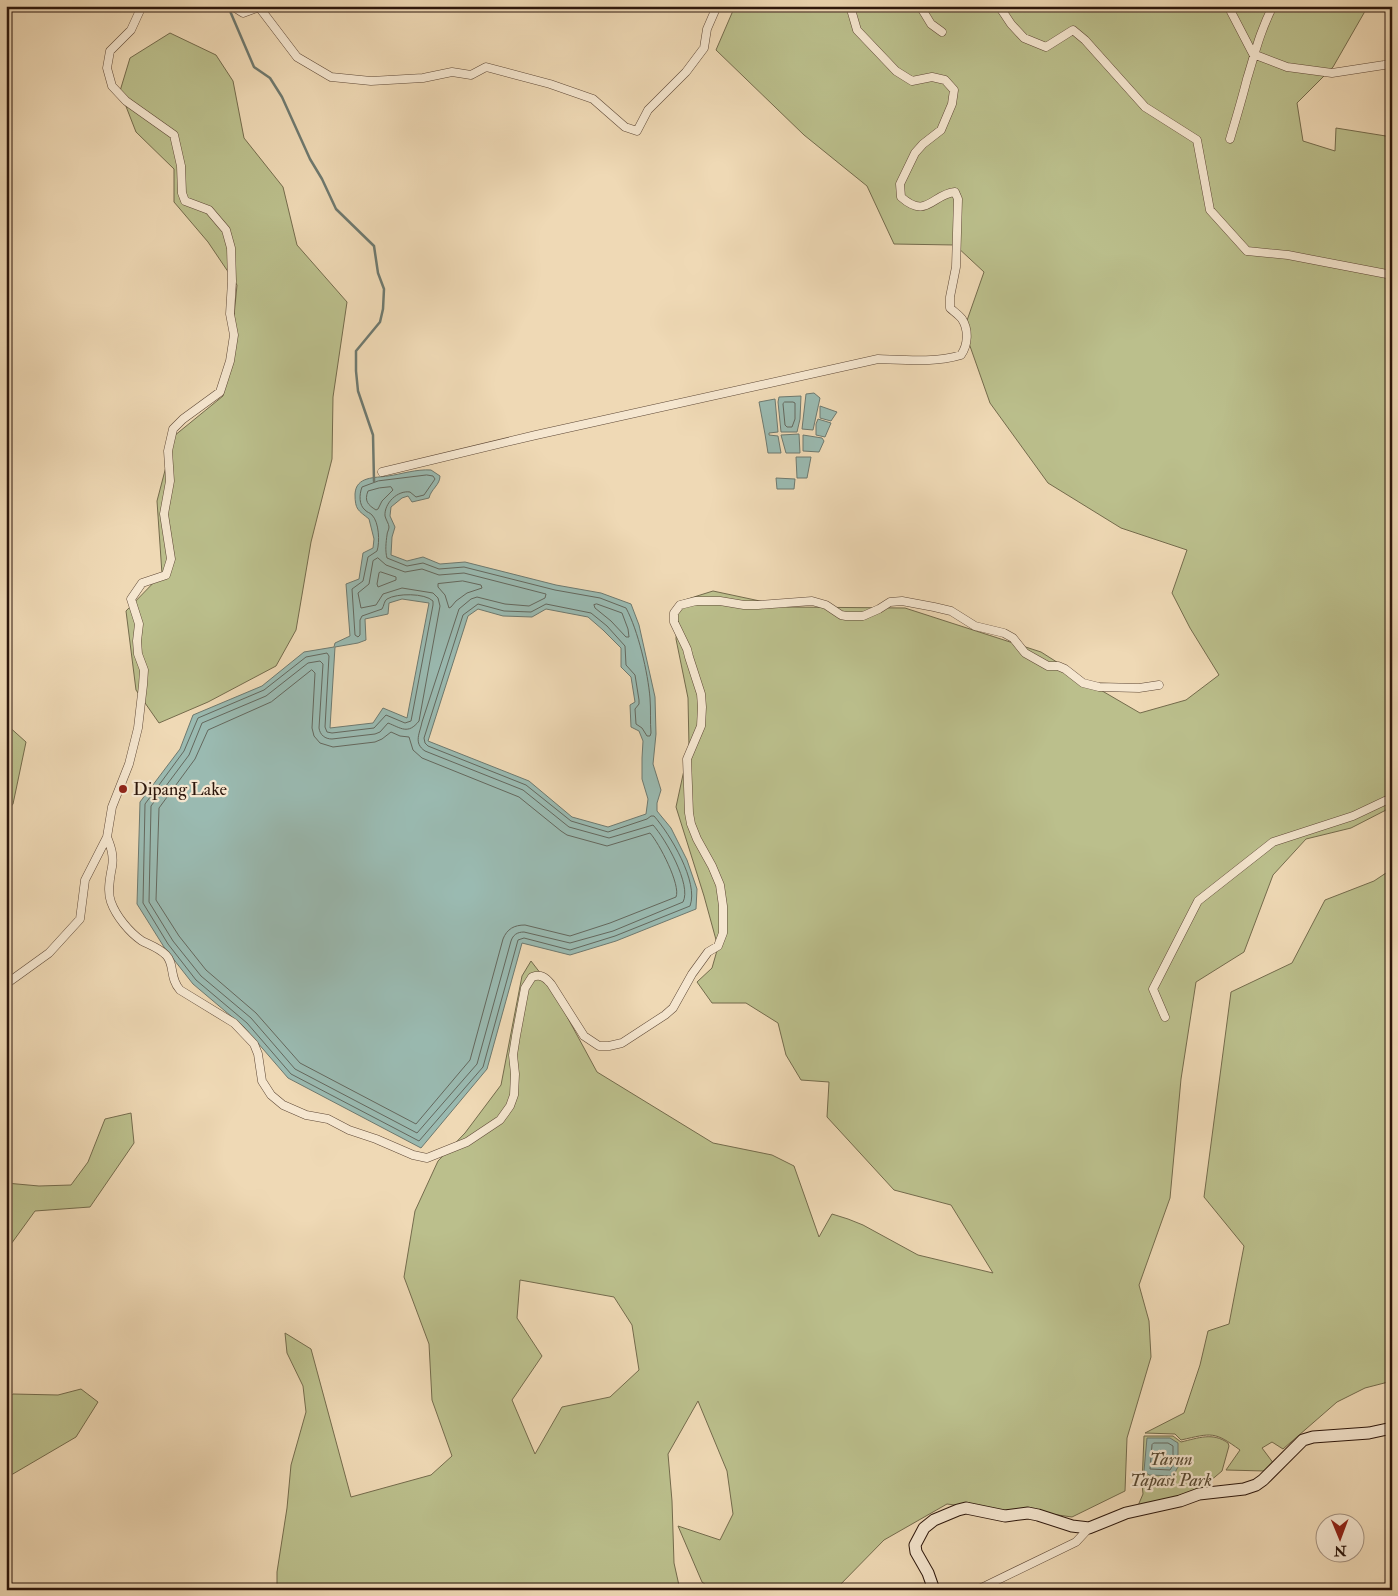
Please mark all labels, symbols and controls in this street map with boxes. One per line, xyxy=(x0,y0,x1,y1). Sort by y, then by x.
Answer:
place label: Dipang Lake xyxy=(133,778,228,801)
marker: Dipang Lake xyxy=(117,783,129,795)
park label: Tarun Tapasi Park xyxy=(1130,1448,1212,1492)
north arrow xyxy=(1316,1514,1366,1564)
text: N xyxy=(1333,1542,1348,1559)

